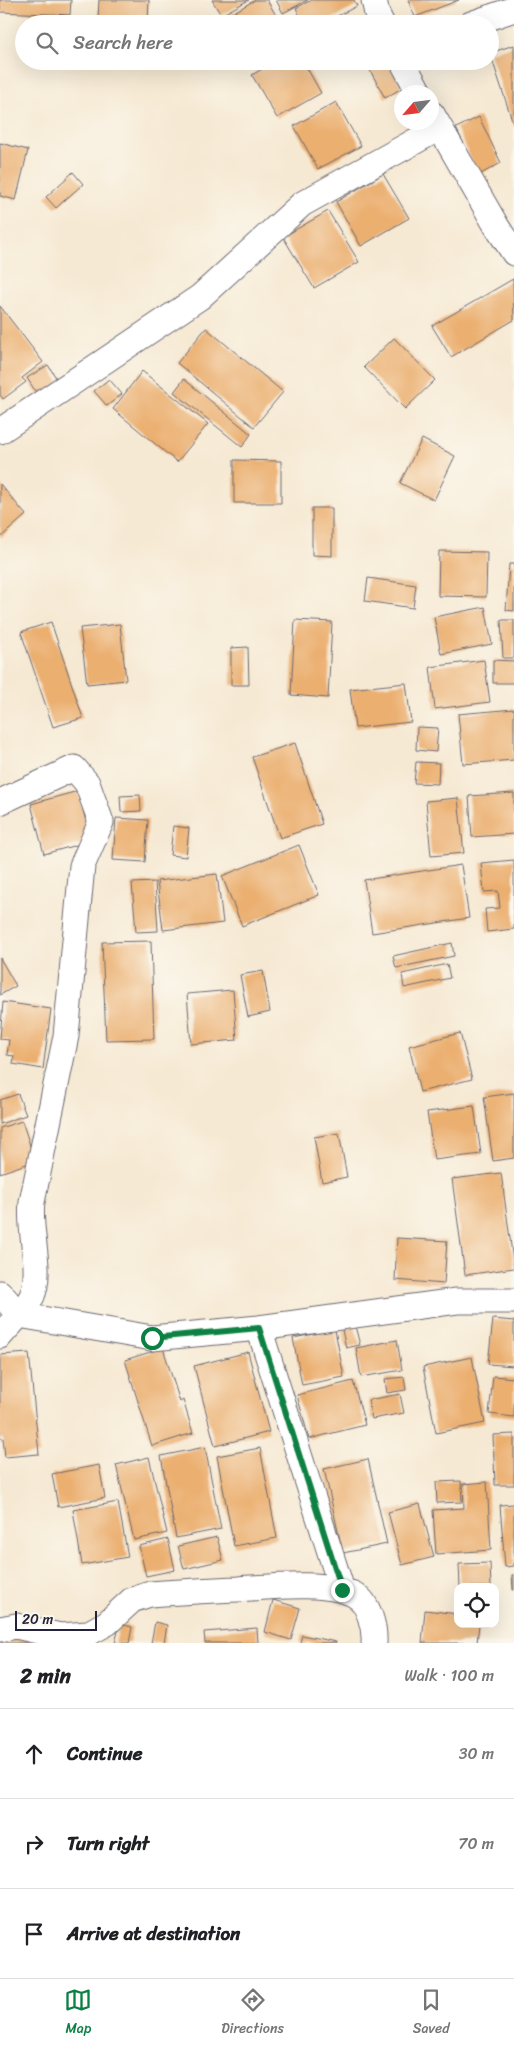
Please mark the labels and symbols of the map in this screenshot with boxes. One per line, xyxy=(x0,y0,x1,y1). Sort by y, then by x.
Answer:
north arrow xyxy=(394,85,439,130)
route start xyxy=(141,1327,164,1350)
route end xyxy=(331,1579,354,1602)
scale bar xyxy=(15,1608,98,1631)

